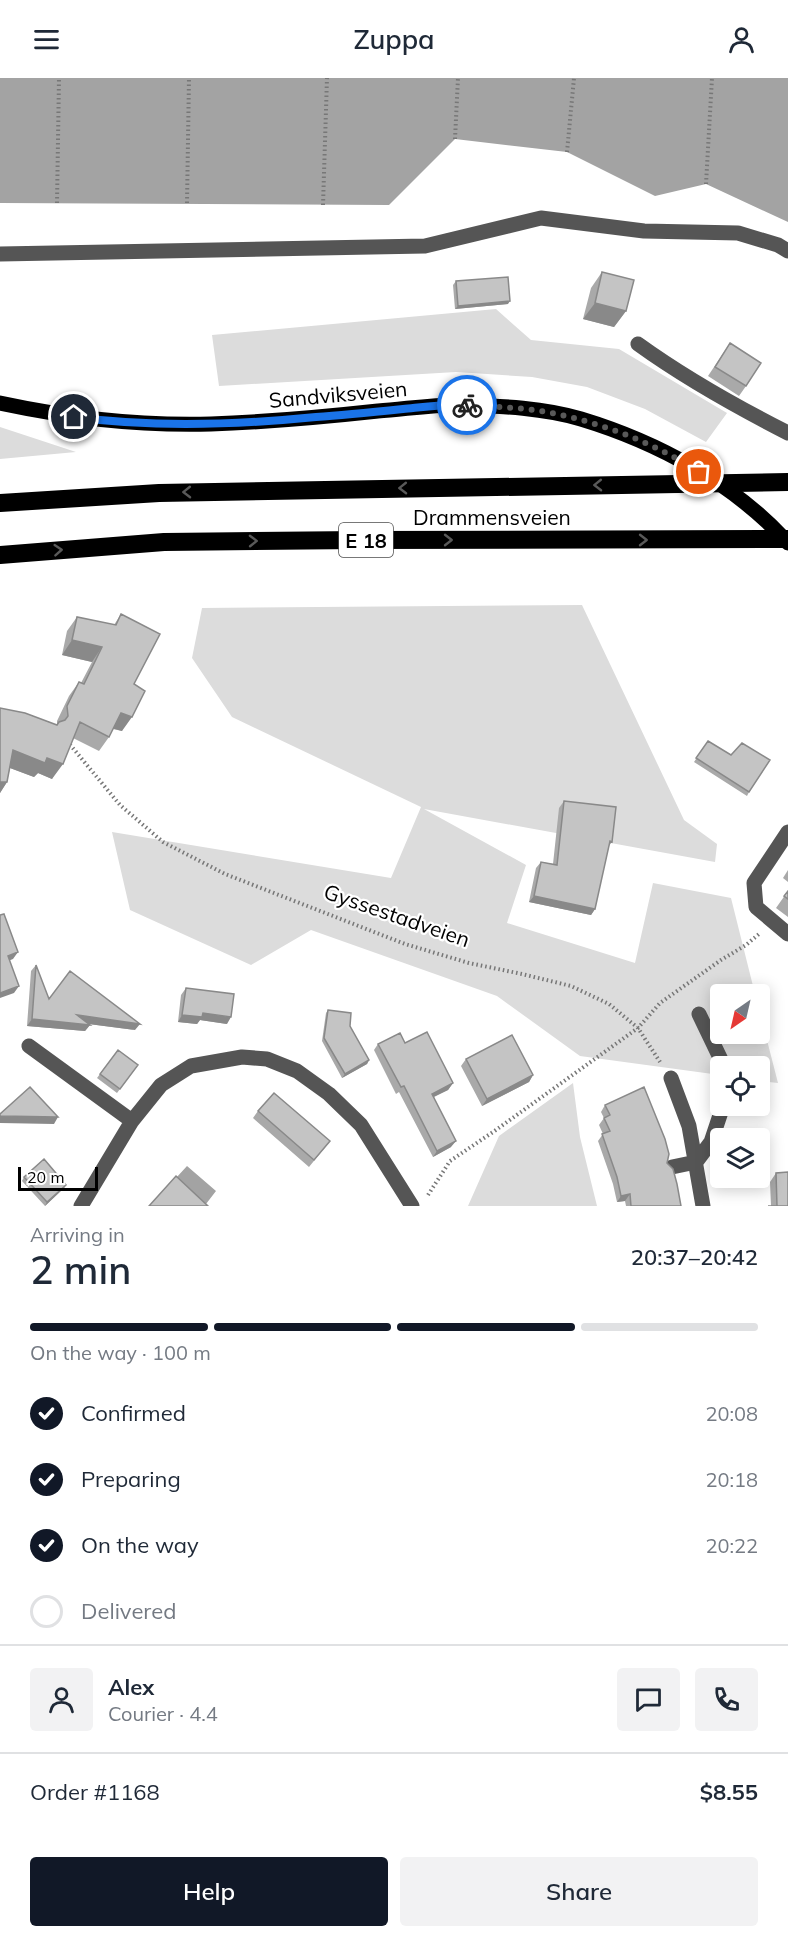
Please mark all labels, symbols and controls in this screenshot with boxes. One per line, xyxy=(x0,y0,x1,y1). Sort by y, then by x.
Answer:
text: Zuppa xyxy=(353,22,435,56)
icon: menu xyxy=(30,23,63,56)
icon: person xyxy=(725,23,758,56)
street label: Sandviksveien xyxy=(268,375,408,413)
courier xyxy=(437,375,497,435)
icon: bike xyxy=(451,389,484,422)
pin xyxy=(48,391,99,442)
icon: home xyxy=(57,400,90,433)
pin xyxy=(673,446,724,497)
icon: bag xyxy=(682,455,715,488)
one-way arrow xyxy=(594,479,603,491)
one-way arrow xyxy=(399,482,408,495)
one-way arrow xyxy=(183,486,192,499)
street label: Drammensveien xyxy=(413,504,571,530)
road number: E 18 xyxy=(339,523,393,557)
one-way arrow xyxy=(444,534,453,546)
one-way arrow xyxy=(639,534,648,546)
one-way arrow xyxy=(249,535,258,547)
one-way arrow xyxy=(54,544,63,557)
street label: Gyssestadveien xyxy=(321,878,473,952)
north arrow xyxy=(710,984,770,1044)
map controls xyxy=(710,984,770,1188)
button: locate xyxy=(710,1056,770,1116)
button: layers xyxy=(710,1128,770,1188)
scale bar xyxy=(18,1164,98,1192)
text: 20 m xyxy=(27,1167,64,1187)
text: Arriving in xyxy=(30,1222,125,1247)
text: 20:37–20:42 xyxy=(631,1243,758,1271)
text: 2 min xyxy=(30,1245,131,1294)
text: On the way · 100 m xyxy=(30,1340,211,1365)
icon: check xyxy=(30,1397,63,1430)
text: Confirmed xyxy=(81,1399,186,1427)
text: 20:08 xyxy=(705,1401,758,1426)
icon: check xyxy=(30,1463,63,1496)
text: Preparing xyxy=(81,1465,181,1493)
text: 20:18 xyxy=(705,1467,758,1492)
icon: check xyxy=(30,1529,63,1562)
text: On the way xyxy=(81,1531,199,1559)
text: 20:22 xyxy=(705,1533,758,1558)
text: Delivered xyxy=(81,1597,176,1625)
button: person xyxy=(30,1668,93,1731)
button: chat xyxy=(617,1668,680,1731)
button: phone xyxy=(695,1668,758,1731)
text: Alex xyxy=(108,1673,154,1701)
text: Courier · 4.4 xyxy=(108,1701,218,1726)
text: Order #1168 xyxy=(30,1778,160,1806)
text: $8.55 xyxy=(700,1778,758,1806)
button: Help xyxy=(30,1857,388,1926)
button: Share xyxy=(400,1857,758,1926)

